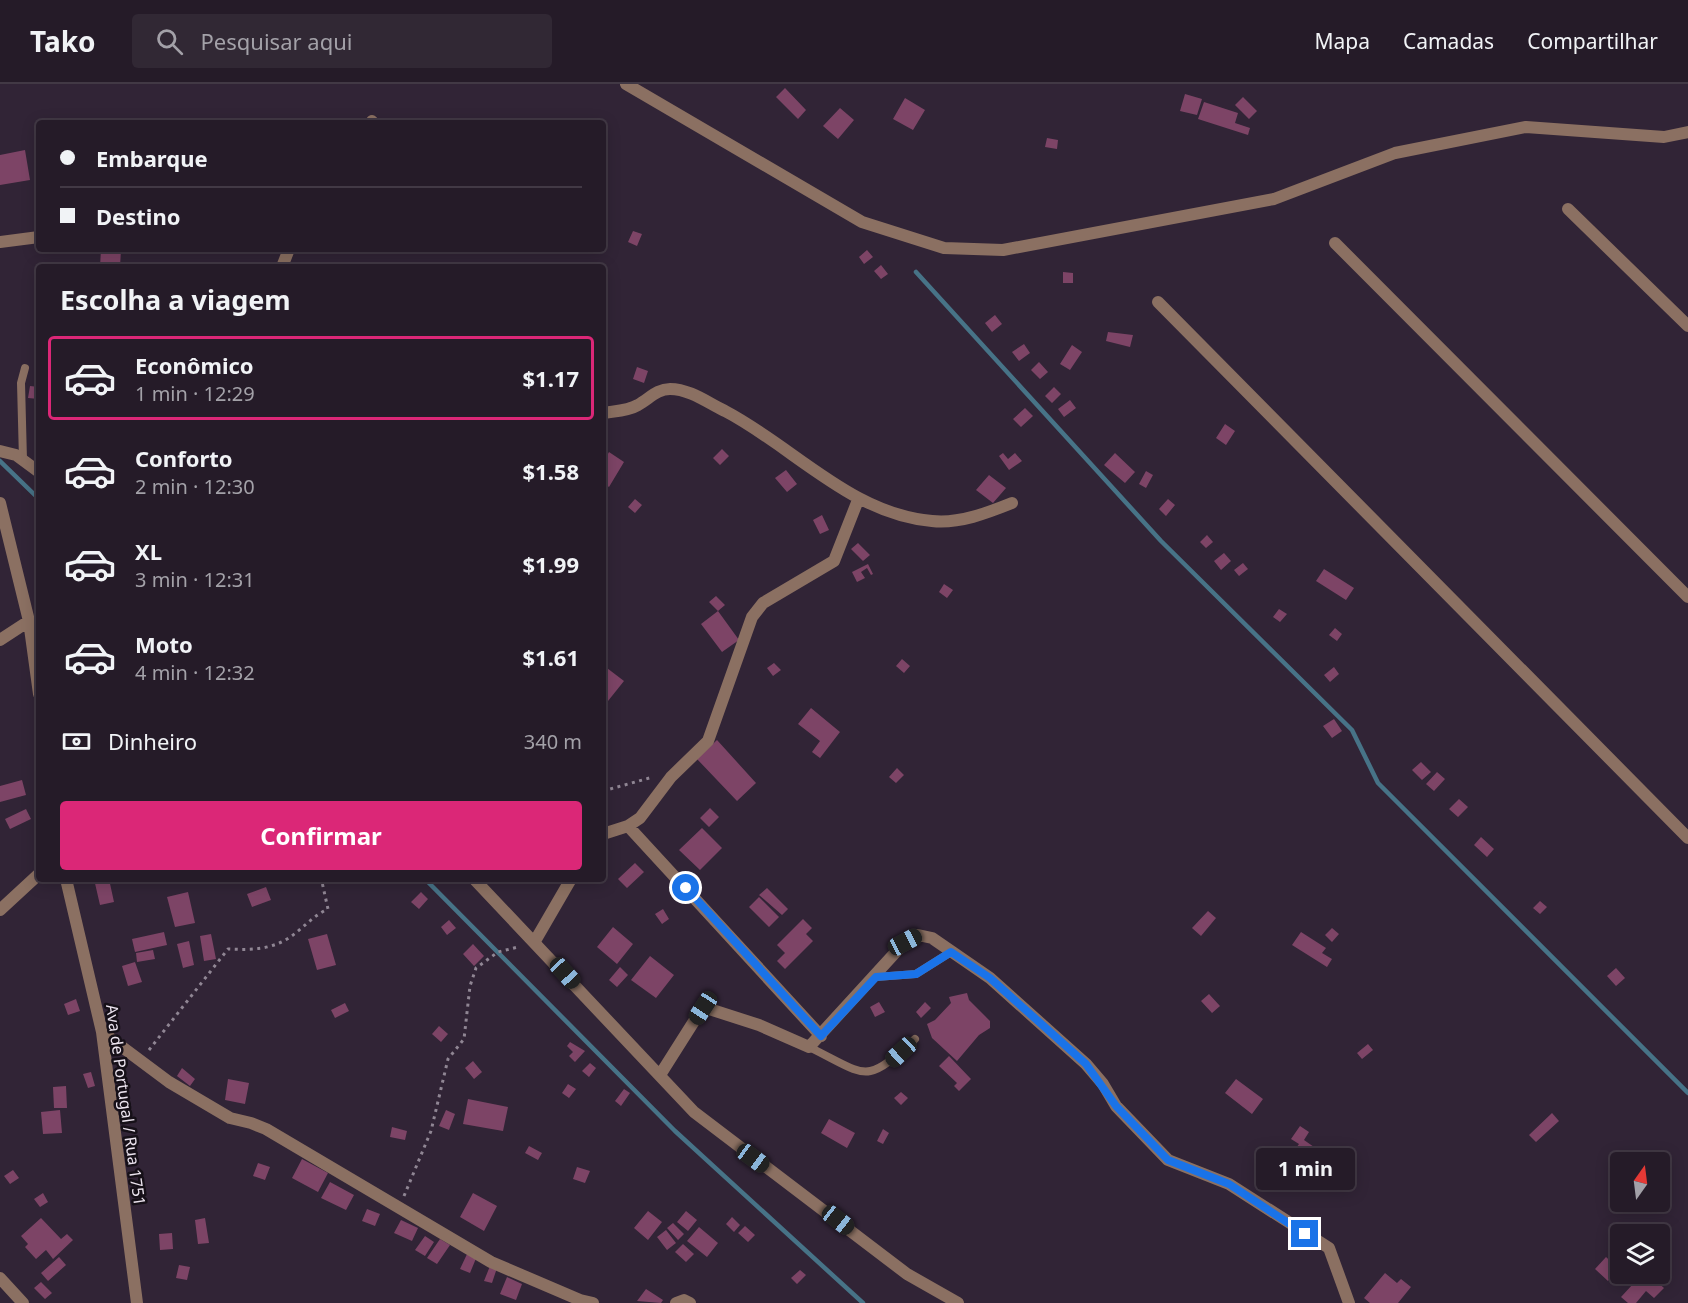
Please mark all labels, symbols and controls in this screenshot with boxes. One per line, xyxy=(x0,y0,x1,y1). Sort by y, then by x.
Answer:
search box xyxy=(132,14,552,68)
text: Tako xyxy=(30,22,96,60)
icon: search xyxy=(153,25,186,58)
text: Pesquisar aqui xyxy=(201,26,352,56)
text: Mapa xyxy=(1314,27,1370,55)
text: Camadas xyxy=(1403,27,1494,55)
text: Compartilhar xyxy=(1527,27,1658,55)
text: Embarque xyxy=(96,143,208,173)
text: Destino xyxy=(96,201,180,231)
text: Escolha a viagem xyxy=(60,281,291,318)
text: Econômico xyxy=(135,350,254,380)
icon: car xyxy=(63,351,117,405)
text: $1.17 xyxy=(522,363,579,393)
text: 1 min · 12:29 xyxy=(135,380,255,407)
text: Conforto xyxy=(135,443,233,473)
icon: car xyxy=(63,444,117,498)
text: $1.58 xyxy=(522,456,579,486)
text: 2 min · 12:30 xyxy=(135,473,255,500)
text: XL xyxy=(135,536,162,566)
icon: car xyxy=(63,537,117,591)
text: $1.99 xyxy=(522,549,579,579)
text: 3 min · 12:31 xyxy=(135,566,255,593)
text: Moto xyxy=(135,629,193,659)
icon: car xyxy=(63,630,117,684)
text: $1.61 xyxy=(522,642,579,672)
text: 4 min · 12:32 xyxy=(135,659,255,686)
icon: cash xyxy=(60,725,93,758)
text: Dinheiro xyxy=(108,726,197,756)
text: 340 m xyxy=(524,728,582,755)
button: Confirmar xyxy=(60,801,582,870)
route start xyxy=(672,874,699,901)
car xyxy=(885,926,925,958)
car xyxy=(546,954,584,992)
car xyxy=(686,988,720,1028)
street label: Ava de Portugal / Rua 1751 xyxy=(101,1003,151,1207)
car xyxy=(882,1033,920,1071)
car xyxy=(733,1140,773,1176)
callout: 1 min xyxy=(1256,1147,1354,1189)
north arrow xyxy=(1610,1152,1670,1212)
map controls xyxy=(1610,1152,1670,1284)
text: 1 min xyxy=(1278,1155,1333,1182)
car xyxy=(818,1202,858,1238)
route end xyxy=(1291,1220,1318,1247)
button: layers xyxy=(1610,1224,1670,1284)

